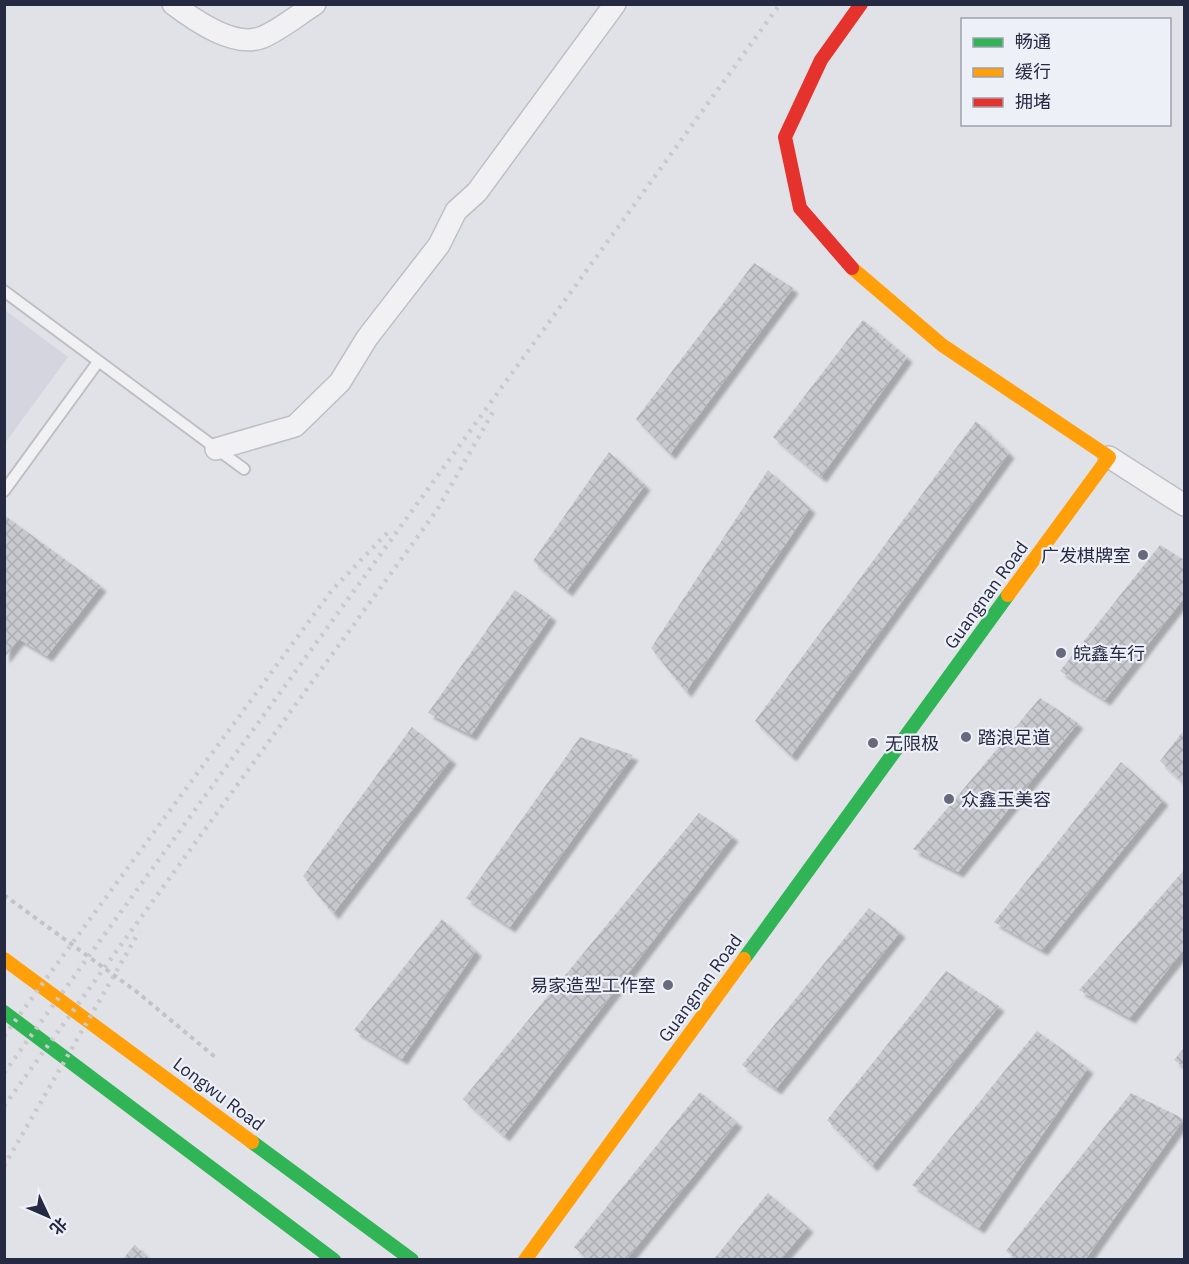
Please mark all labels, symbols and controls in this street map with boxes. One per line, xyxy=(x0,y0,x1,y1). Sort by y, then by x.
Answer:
legend xyxy=(961,18,1171,126)
text: 畅通 xyxy=(1015,30,1051,53)
text: 缓行 xyxy=(1015,60,1051,83)
text: 拥堵 xyxy=(1015,90,1051,113)
street label: Guangnan Road xyxy=(939,537,1033,653)
place label: 广发棋牌室 xyxy=(1041,544,1131,567)
marker: 广发棋牌室 xyxy=(1136,548,1150,562)
place label: 皖鑫车行 xyxy=(1073,642,1145,665)
marker: 皖鑫车行 xyxy=(1054,646,1068,660)
place label: 踏浪足道 xyxy=(978,726,1050,749)
marker: 踏浪足道 xyxy=(959,730,973,744)
place label: 无限极 xyxy=(885,732,939,755)
marker: 无限极 xyxy=(866,736,880,750)
place label: 众鑫玉美容 xyxy=(961,788,1051,811)
marker: 众鑫玉美容 xyxy=(942,792,956,806)
street label: Guangnan Road xyxy=(653,930,747,1046)
place label: 易家造型工作室 xyxy=(530,974,656,997)
marker: 易家造型工作室 xyxy=(661,978,675,992)
street label: Longwu Road xyxy=(169,1052,269,1136)
north arrow xyxy=(18,1186,78,1246)
text: 北 xyxy=(46,1214,72,1239)

